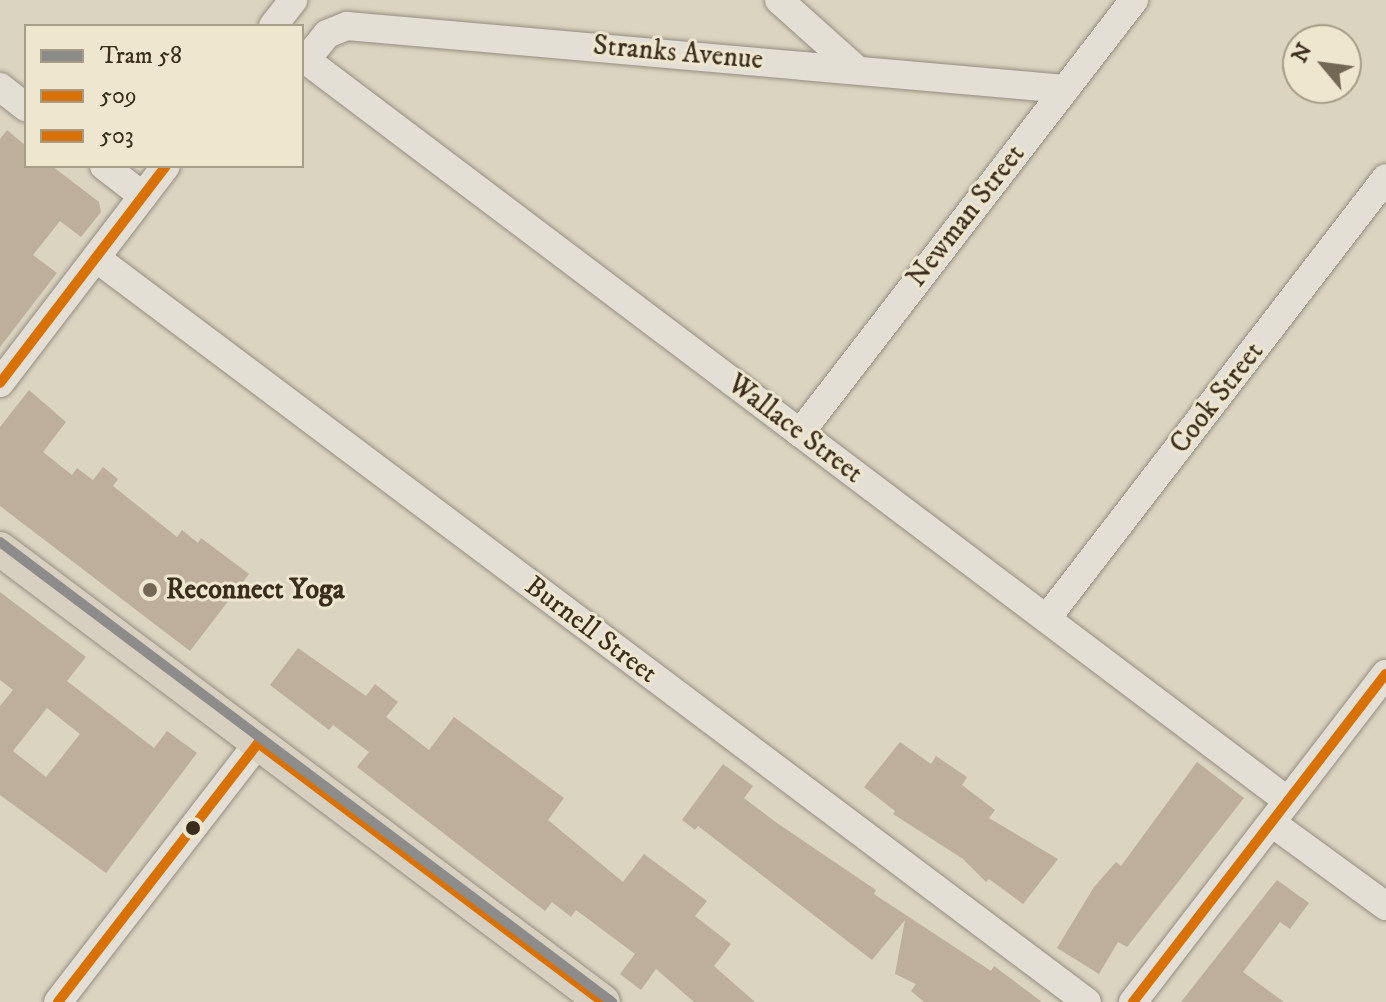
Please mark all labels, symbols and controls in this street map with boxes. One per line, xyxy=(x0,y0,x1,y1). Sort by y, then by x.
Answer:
legend xyxy=(24,24,304,168)
north arrow xyxy=(1282,24,1362,104)
street label: Stranks Avenue xyxy=(592,29,764,77)
text: N xyxy=(1286,39,1319,68)
text: Tram 58 xyxy=(100,41,182,71)
text: 509 xyxy=(100,81,137,111)
text: 503 xyxy=(100,121,134,151)
street label: Newman Street xyxy=(900,138,1032,294)
street label: Cook Street xyxy=(1163,336,1271,460)
street label: Wallace Street xyxy=(721,367,869,491)
street label: Burnell Street xyxy=(518,569,664,691)
place label: Reconnect Yoga xyxy=(166,573,345,607)
marker: Reconnect Yoga xyxy=(141,581,159,599)
unlabelled marker xyxy=(185,820,201,836)

